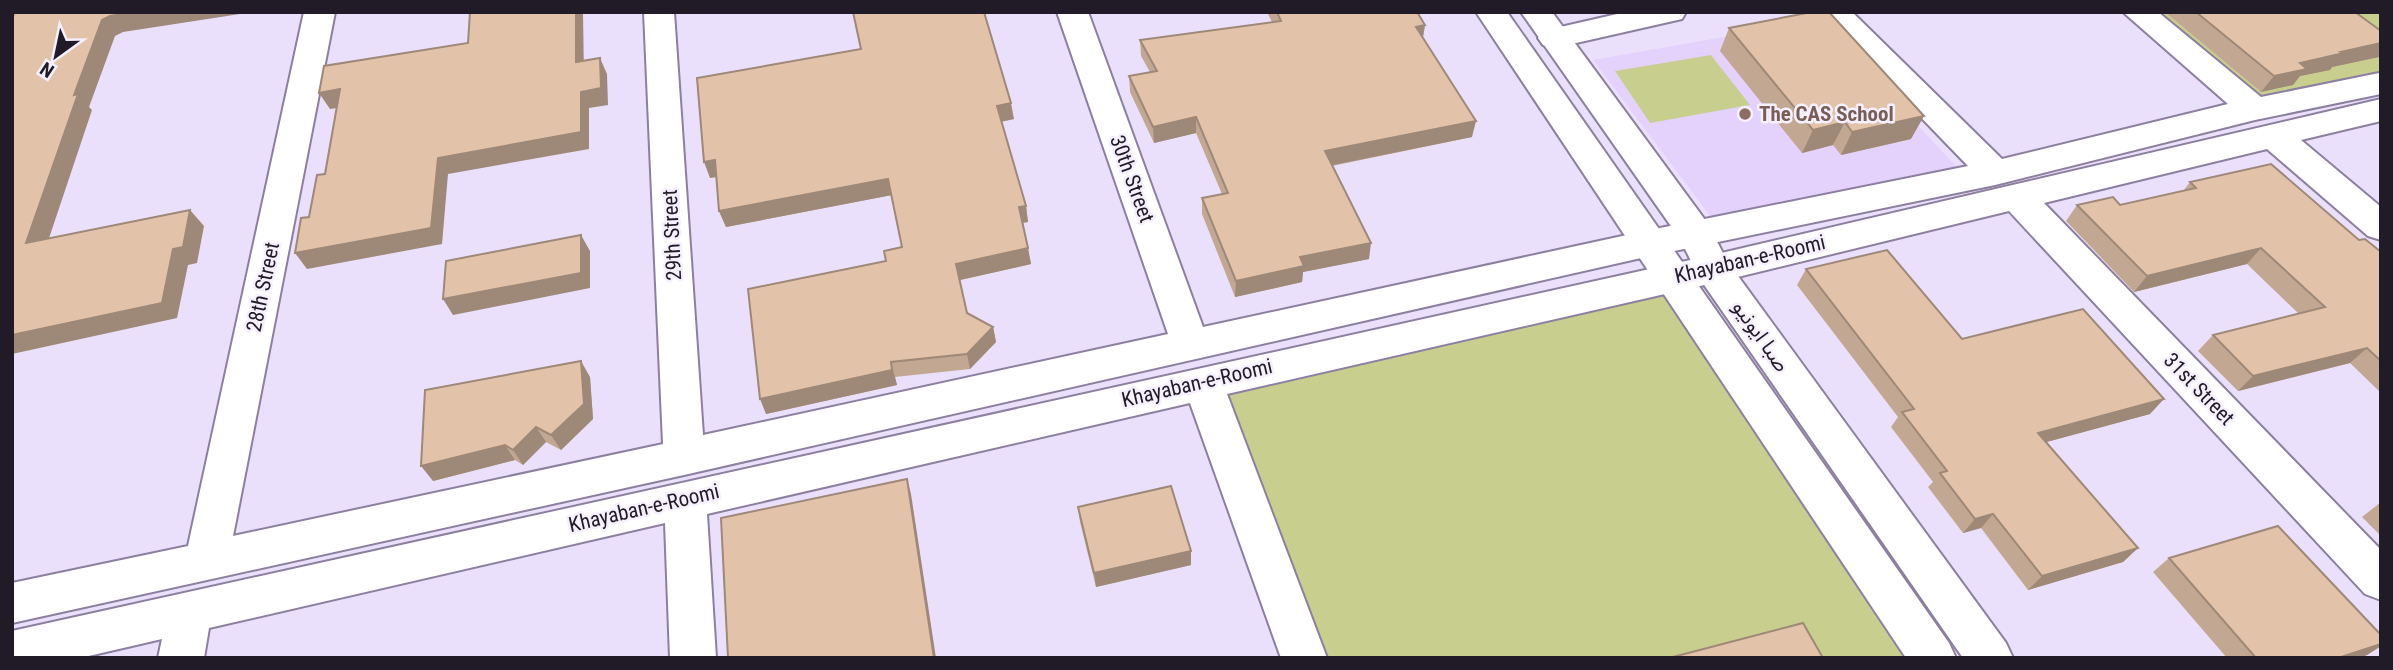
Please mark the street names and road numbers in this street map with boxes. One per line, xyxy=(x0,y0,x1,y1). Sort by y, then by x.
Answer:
street label: 30th Street xyxy=(1105,132,1159,226)
street label: 29th Street xyxy=(658,189,686,281)
street label: Khayaban-e-Roomi xyxy=(1672,230,1828,288)
street label: 28th Street xyxy=(242,240,284,334)
street label: صبا ایونیو xyxy=(1728,296,1794,376)
street label: 31st Street xyxy=(2159,348,2239,430)
street label: Khayaban-e-Roomi xyxy=(1119,354,1275,412)
street label: Khayaban-e-Roomi xyxy=(566,479,722,537)

